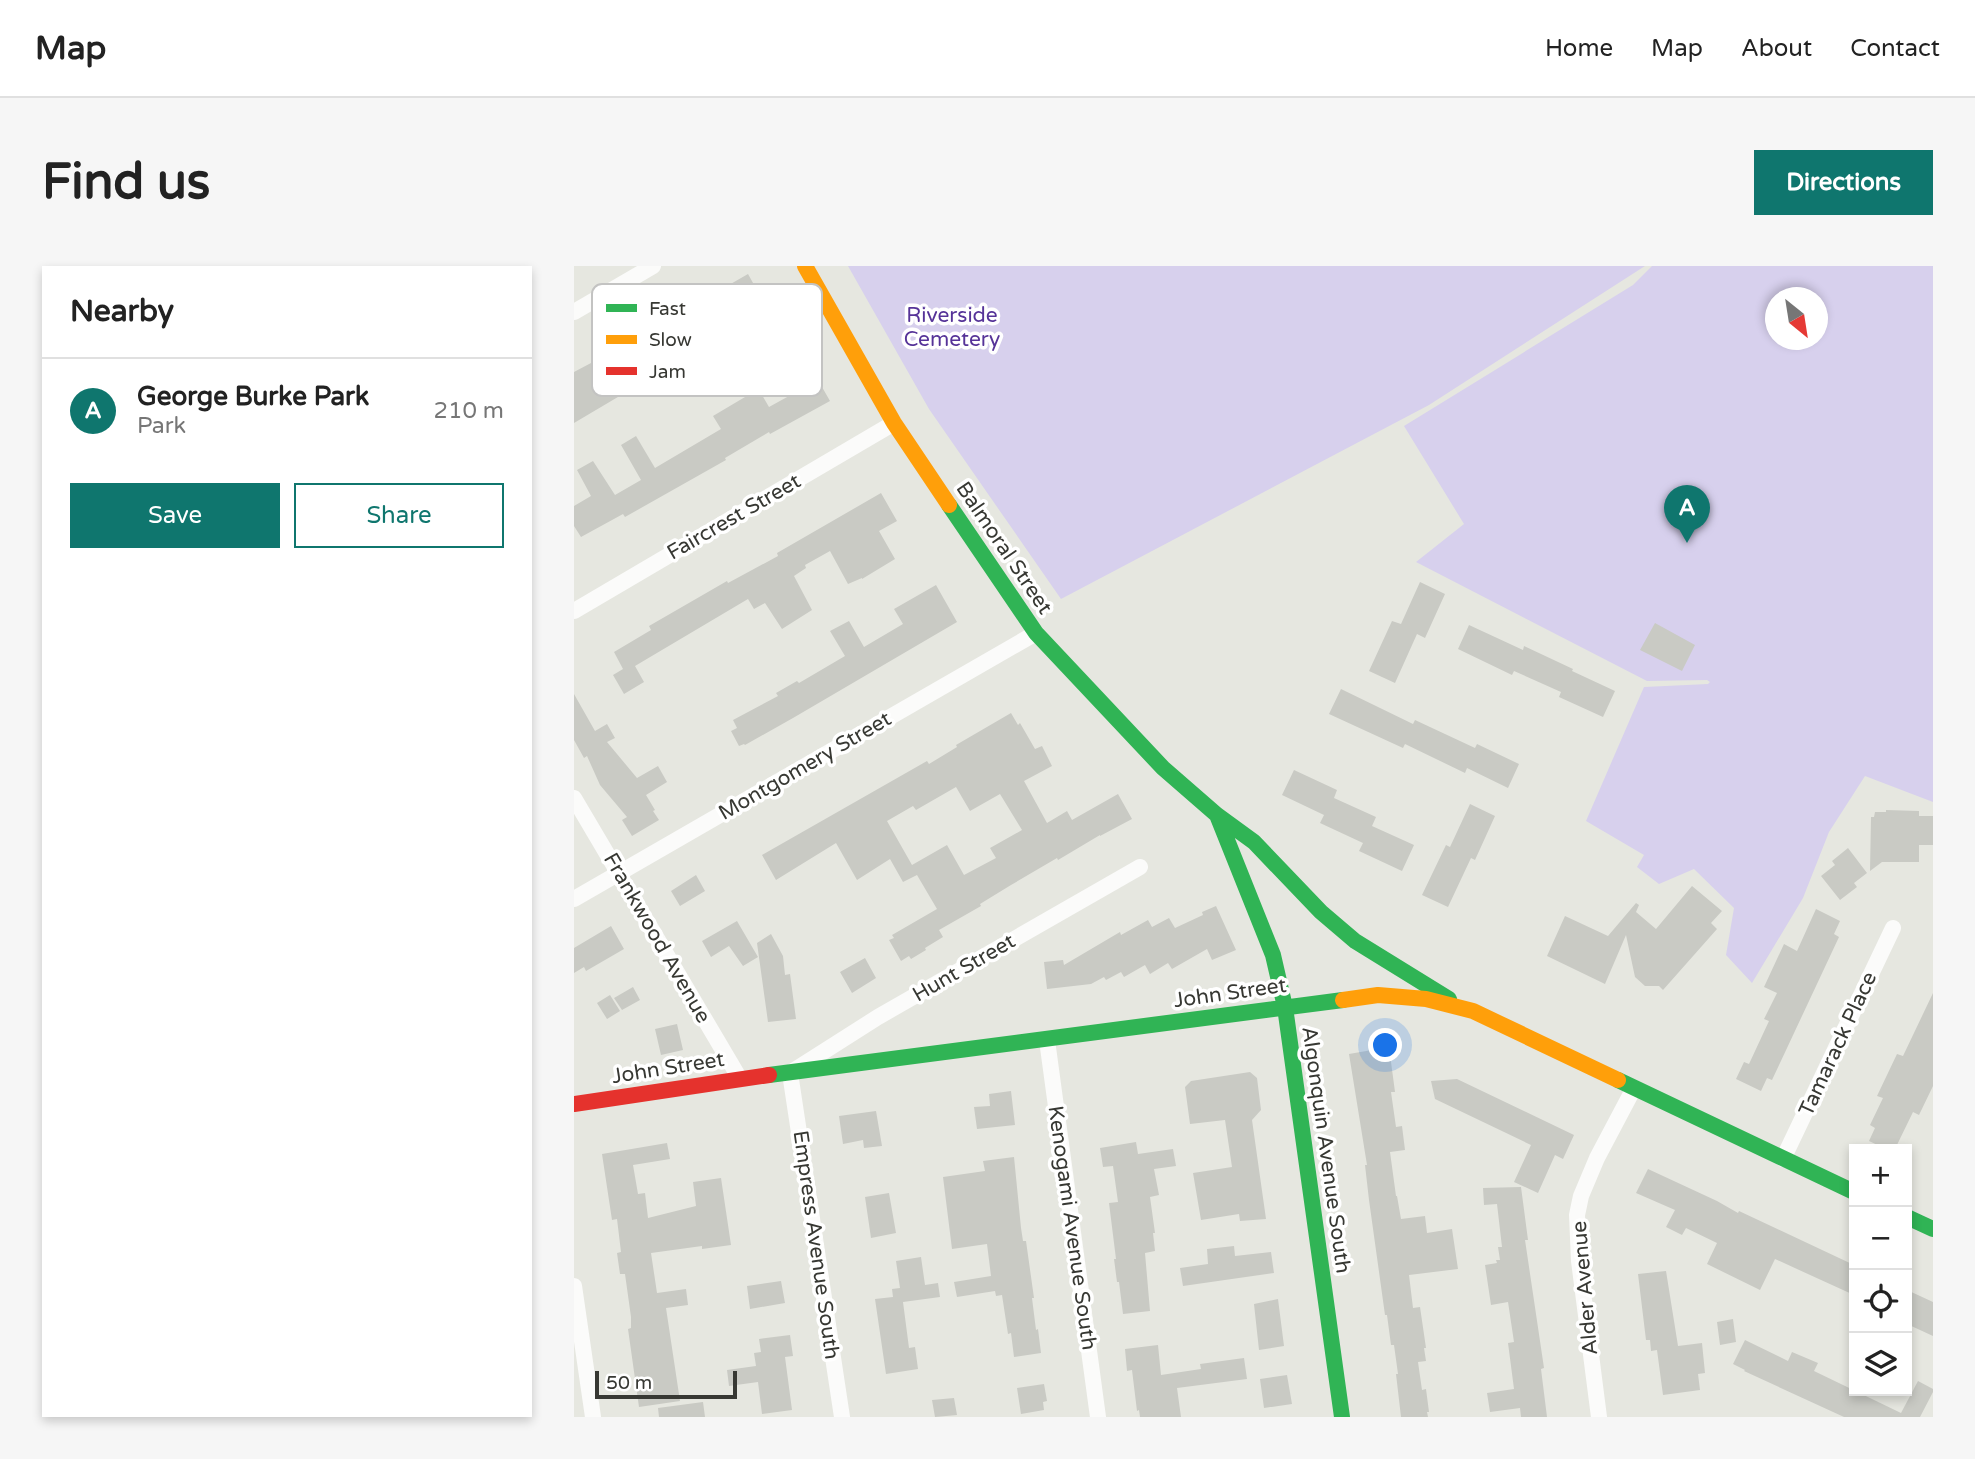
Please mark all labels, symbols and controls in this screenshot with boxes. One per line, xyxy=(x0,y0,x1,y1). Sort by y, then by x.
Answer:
text: Map xyxy=(35,29,106,68)
text: Home xyxy=(1545,34,1613,63)
text: Map xyxy=(1651,34,1703,63)
text: About xyxy=(1741,34,1812,63)
text: Contact xyxy=(1850,34,1940,63)
button: Directions xyxy=(1754,150,1933,215)
text: Find us xyxy=(42,153,210,212)
legend xyxy=(592,284,822,396)
north arrow xyxy=(1765,287,1828,350)
text: Nearby xyxy=(70,293,174,330)
text: Fast xyxy=(649,298,686,320)
park label: Riverside Cemetery xyxy=(904,303,1000,352)
text: Slow xyxy=(649,329,692,351)
text: Jam xyxy=(649,361,686,383)
text: George Burke Park xyxy=(137,381,369,412)
text: A xyxy=(84,397,102,425)
text: 210 m xyxy=(434,397,504,425)
text: Park xyxy=(137,412,186,440)
street label: Faircrest Street xyxy=(663,469,805,565)
street label: Balmoral Street xyxy=(951,477,1057,619)
button: Save xyxy=(70,483,280,548)
button: Share xyxy=(294,483,504,548)
pin: A xyxy=(1664,485,1710,543)
street label: Montgomery Street xyxy=(714,706,896,826)
street label: Frankwood Avenue xyxy=(598,849,716,1028)
street label: Hunt Street xyxy=(908,929,1020,1007)
street label: Tamarack Place xyxy=(1794,968,1882,1120)
street label: John Street xyxy=(1172,973,1288,1013)
street label: Algonquin Avenue South xyxy=(1296,1025,1356,1275)
your location xyxy=(1368,1028,1402,1062)
street label: John Street xyxy=(610,1047,726,1089)
street label: Kenogami Avenue South xyxy=(1042,1104,1102,1352)
street label: Empress Avenue South xyxy=(788,1129,844,1361)
map controls xyxy=(1849,1144,1912,1396)
button: + xyxy=(1849,1144,1912,1207)
button: − xyxy=(1849,1207,1912,1270)
street label: Alder Avenue xyxy=(1567,1220,1603,1356)
button: locate xyxy=(1849,1270,1912,1333)
button: layers xyxy=(1849,1333,1912,1396)
scale bar xyxy=(595,1368,737,1400)
text: 50 m xyxy=(606,1372,652,1394)

